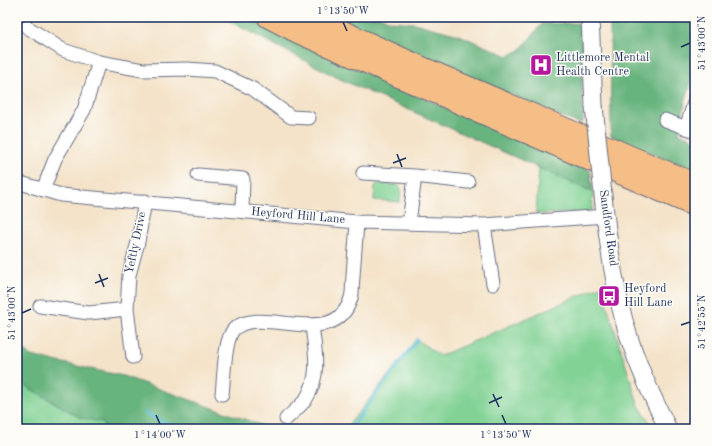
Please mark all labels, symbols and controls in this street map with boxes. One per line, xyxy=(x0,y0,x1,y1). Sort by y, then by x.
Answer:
text: 1°13'50"W xyxy=(317,6,369,16)
text: 51°43'00"N xyxy=(697,15,707,70)
hospital icon: Littlemore Mental Health Centre xyxy=(528,52,554,78)
place label: Littlemore Mental Health Centre xyxy=(556,52,649,78)
street label: Sandford Road xyxy=(597,189,619,267)
street label: Heyford Hill Lane xyxy=(251,206,346,226)
street label: Yeftly Drive xyxy=(124,210,149,275)
bus stop icon: Heyford Hill Lane xyxy=(596,283,622,309)
place label: Heyford Hill Lane xyxy=(624,283,673,309)
text: 51°43'00"N xyxy=(7,285,17,340)
text: 51°42'55"N xyxy=(697,294,707,349)
text: 1°14'00"W xyxy=(134,430,186,440)
text: 1°13'50"W xyxy=(480,430,532,440)

